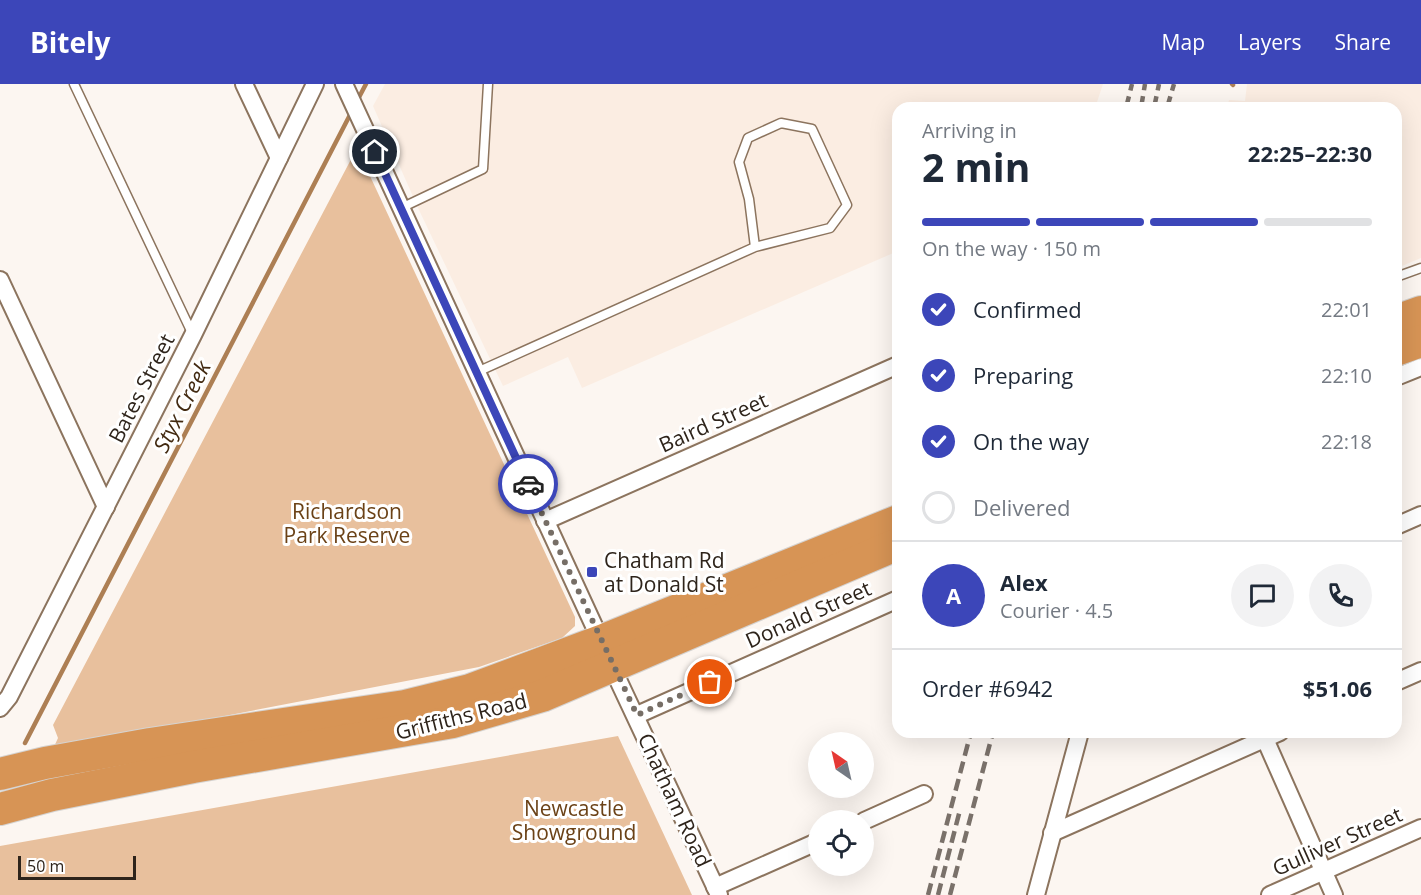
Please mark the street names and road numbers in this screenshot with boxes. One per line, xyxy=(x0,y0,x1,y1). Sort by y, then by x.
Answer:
street label: Bates Street xyxy=(102,329,180,447)
street label: Baird Street xyxy=(654,386,772,458)
street label: Donald Street xyxy=(741,574,875,654)
street label: Griffiths Road xyxy=(392,686,530,746)
street label: Chatham Road xyxy=(632,728,718,872)
street label: Gulliver Street xyxy=(1268,800,1406,882)

